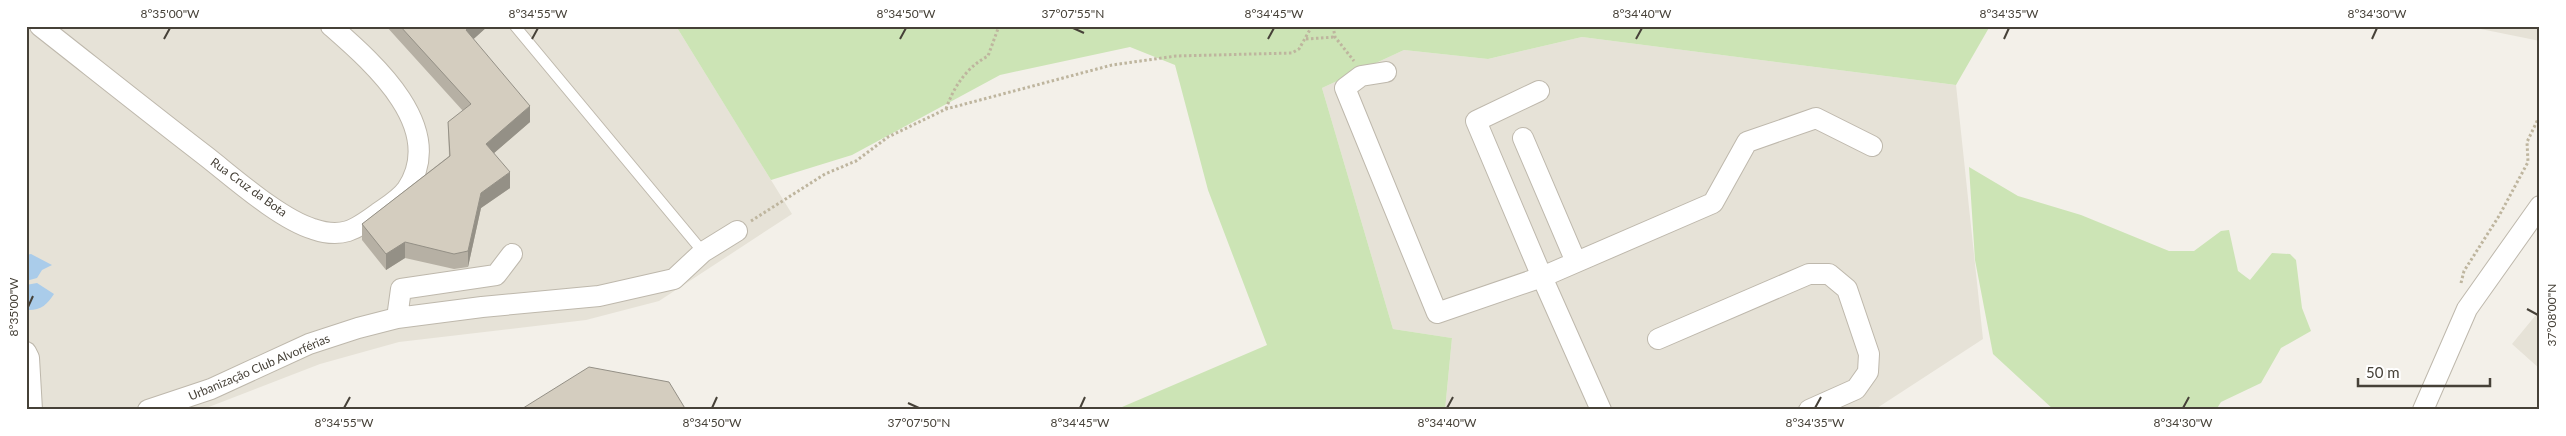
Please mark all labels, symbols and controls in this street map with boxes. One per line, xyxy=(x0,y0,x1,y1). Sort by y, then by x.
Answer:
text: 8°35'00"W xyxy=(140,6,200,21)
text: 8°34'55"W xyxy=(508,6,568,21)
text: 8°34'50"W xyxy=(876,6,936,21)
text: 37°07'55"N xyxy=(1042,6,1104,21)
text: 8°34'45"W xyxy=(1244,6,1304,21)
text: 8°34'40"W xyxy=(1612,6,1672,21)
text: 8°34'35"W xyxy=(1979,6,2039,21)
text: 8°34'30"W xyxy=(2347,6,2407,21)
street label: Rua Cruz da Bota xyxy=(208,154,290,220)
text: 8°35'00"W xyxy=(6,277,21,337)
text: 37°08'00"N xyxy=(2544,284,2559,346)
street label: Urbanização Club Alvorférias xyxy=(186,330,332,404)
scale bar xyxy=(2358,356,2491,388)
text: 50 m xyxy=(2366,363,2400,381)
text: 8°34'55"W xyxy=(314,415,374,430)
text: 8°34'50"W xyxy=(682,415,742,430)
text: 37°07'50"N xyxy=(888,415,950,430)
text: 8°34'45"W xyxy=(1050,415,1110,430)
text: 8°34'40"W xyxy=(1417,415,1477,430)
text: 8°34'35"W xyxy=(1785,415,1845,430)
text: 8°34'30"W xyxy=(2153,415,2213,430)

